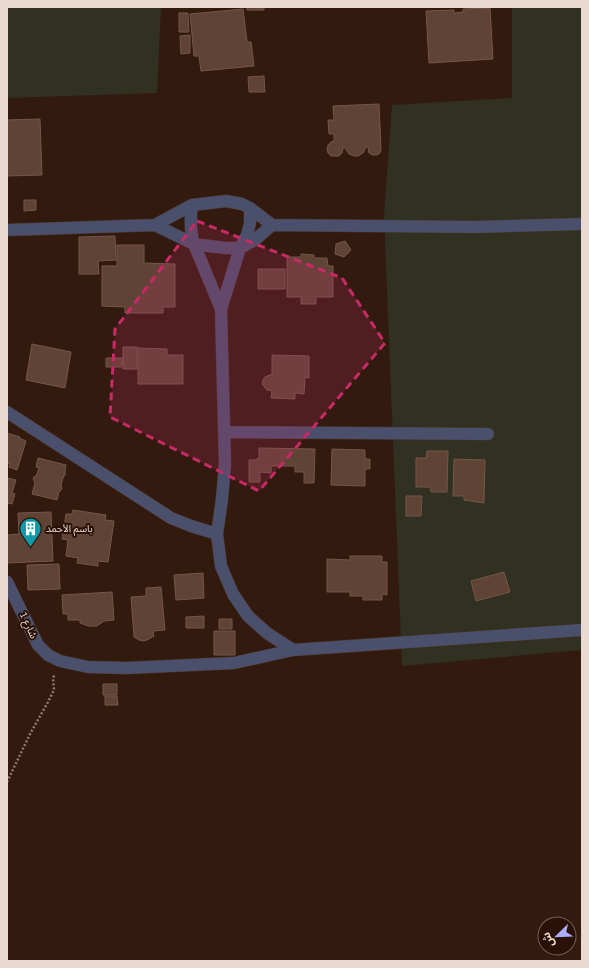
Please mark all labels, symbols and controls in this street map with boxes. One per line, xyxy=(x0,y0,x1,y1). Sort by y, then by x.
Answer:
building icon: باسم الأحمد xyxy=(17,515,43,548)
place label: باسم الأحمد xyxy=(46,522,93,536)
street label: شارع 1 xyxy=(16,610,40,641)
north arrow xyxy=(537,916,577,956)
text: ش xyxy=(538,930,557,950)

